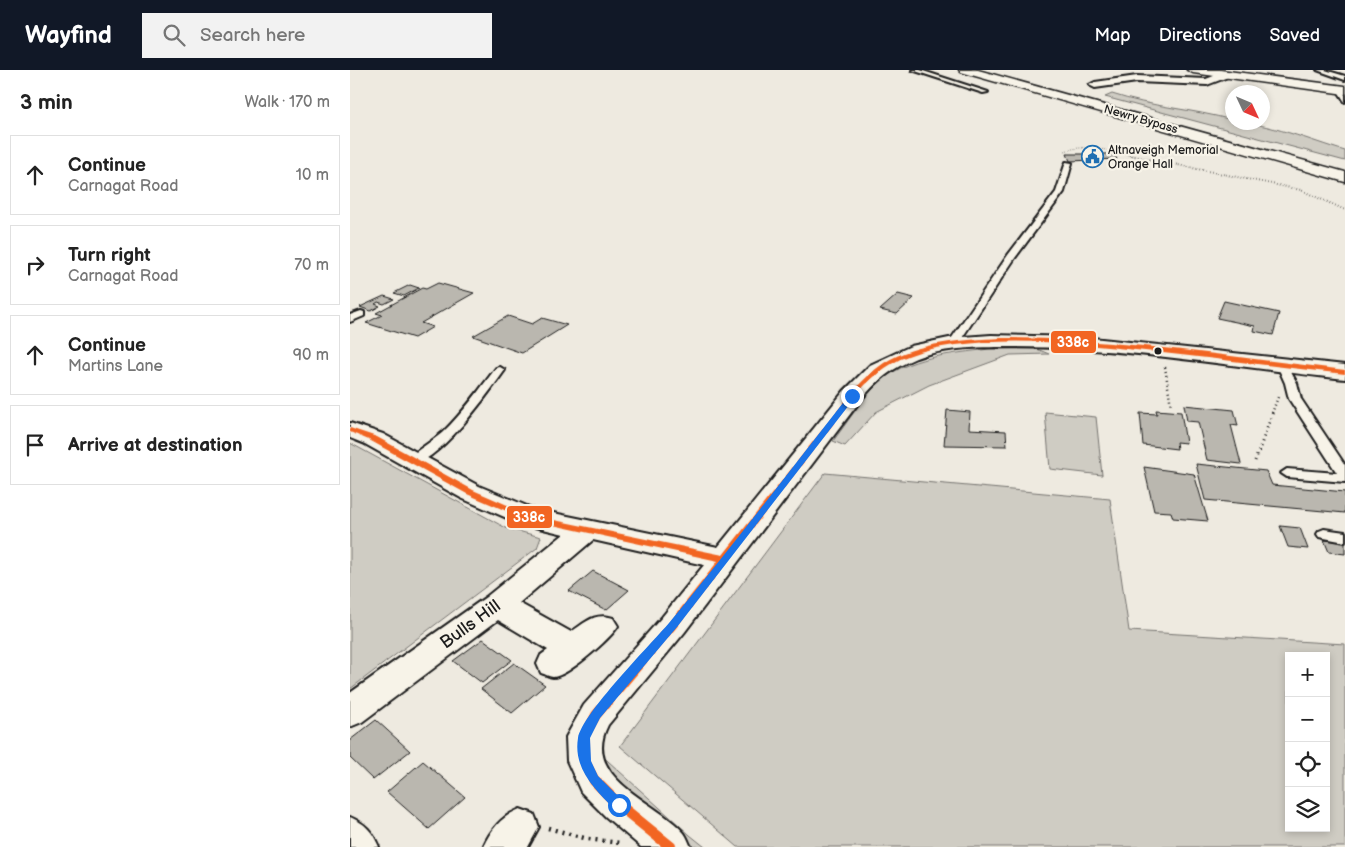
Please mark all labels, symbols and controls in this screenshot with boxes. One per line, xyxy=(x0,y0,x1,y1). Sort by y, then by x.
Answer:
search box xyxy=(142,13,492,58)
text: Wayfind xyxy=(25,21,112,50)
icon: search xyxy=(160,21,188,49)
text: Search here xyxy=(200,24,305,47)
text: Map xyxy=(1095,25,1131,46)
text: Directions xyxy=(1159,25,1241,46)
text: Saved xyxy=(1269,25,1320,46)
north arrow xyxy=(1225,85,1270,130)
text: 3 min xyxy=(20,90,73,115)
text: Walk · 170 m xyxy=(244,93,330,112)
street label: Newry Bypass xyxy=(1102,102,1180,137)
place label: Altnaveigh Memorial Orange Hall xyxy=(1108,143,1218,172)
public building icon: Altnaveigh Memorial Orange Hall xyxy=(1080,145,1104,169)
text: Continue xyxy=(68,154,146,177)
icon: ahead xyxy=(21,161,49,189)
text: 10 m xyxy=(296,166,329,185)
text: Carnagat Road xyxy=(68,177,179,196)
text: Turn right xyxy=(68,244,151,267)
icon: right xyxy=(21,251,49,279)
text: 70 m xyxy=(294,256,329,275)
text: Carnagat Road xyxy=(68,267,179,286)
line badge: 338c xyxy=(1050,330,1097,354)
text: Continue xyxy=(68,334,146,357)
text: 338c xyxy=(1057,334,1090,351)
icon: ahead xyxy=(21,341,49,369)
text: 90 m xyxy=(293,346,329,365)
unlabelled marker xyxy=(1153,346,1163,356)
text: Martins Lane xyxy=(68,357,163,376)
route end xyxy=(841,385,864,408)
icon: arrive xyxy=(21,431,49,459)
text: Arrive at destination xyxy=(68,434,243,457)
line badge: 338c xyxy=(506,505,553,529)
text: 338c xyxy=(513,509,546,526)
street label: Bulls Hill xyxy=(436,595,505,653)
map controls xyxy=(1285,652,1330,832)
button: + xyxy=(1285,652,1330,697)
button: − xyxy=(1285,697,1330,742)
button: locate xyxy=(1285,742,1330,787)
button: layers xyxy=(1285,787,1330,832)
route start xyxy=(608,794,631,817)

